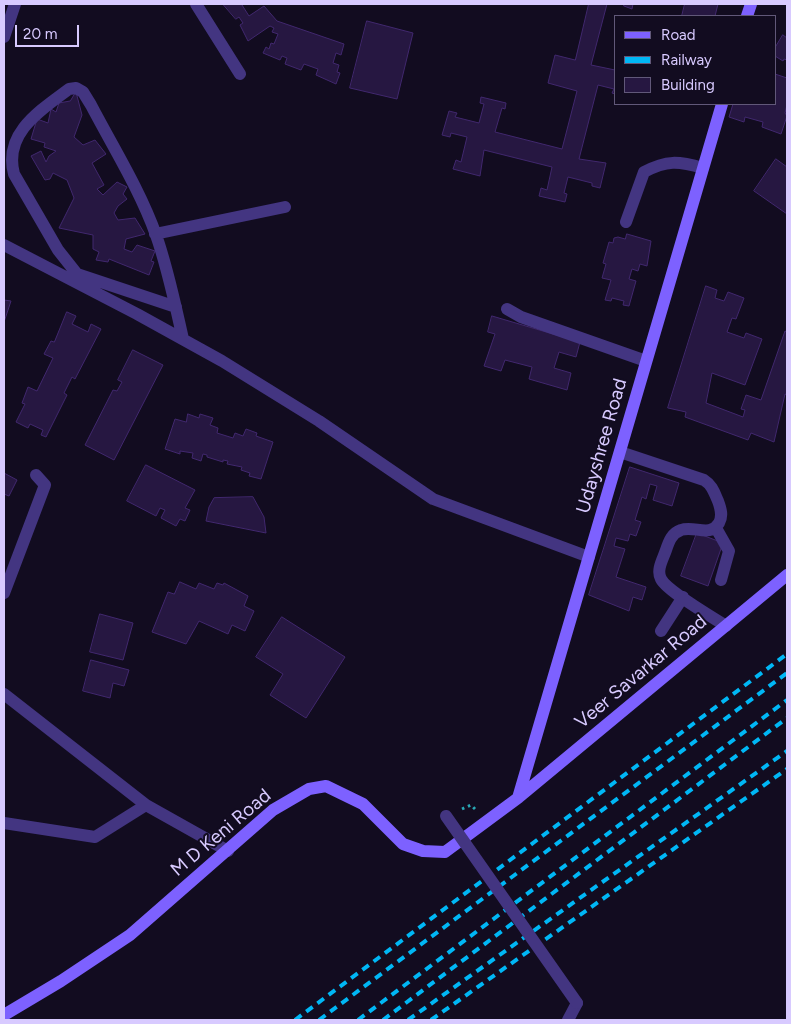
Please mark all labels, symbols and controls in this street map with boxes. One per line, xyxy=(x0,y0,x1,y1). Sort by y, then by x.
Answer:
scale bar xyxy=(18,15,81,47)
legend xyxy=(614,15,776,105)
text: 20 m xyxy=(23,25,57,43)
text: Road xyxy=(661,26,696,44)
text: Railway xyxy=(661,51,712,69)
text: Building xyxy=(661,76,715,94)
street label: Udayshree Road xyxy=(572,376,632,516)
street label: Veer Savarkar Road xyxy=(571,610,711,734)
street label: M D Keni Road xyxy=(166,784,276,882)

